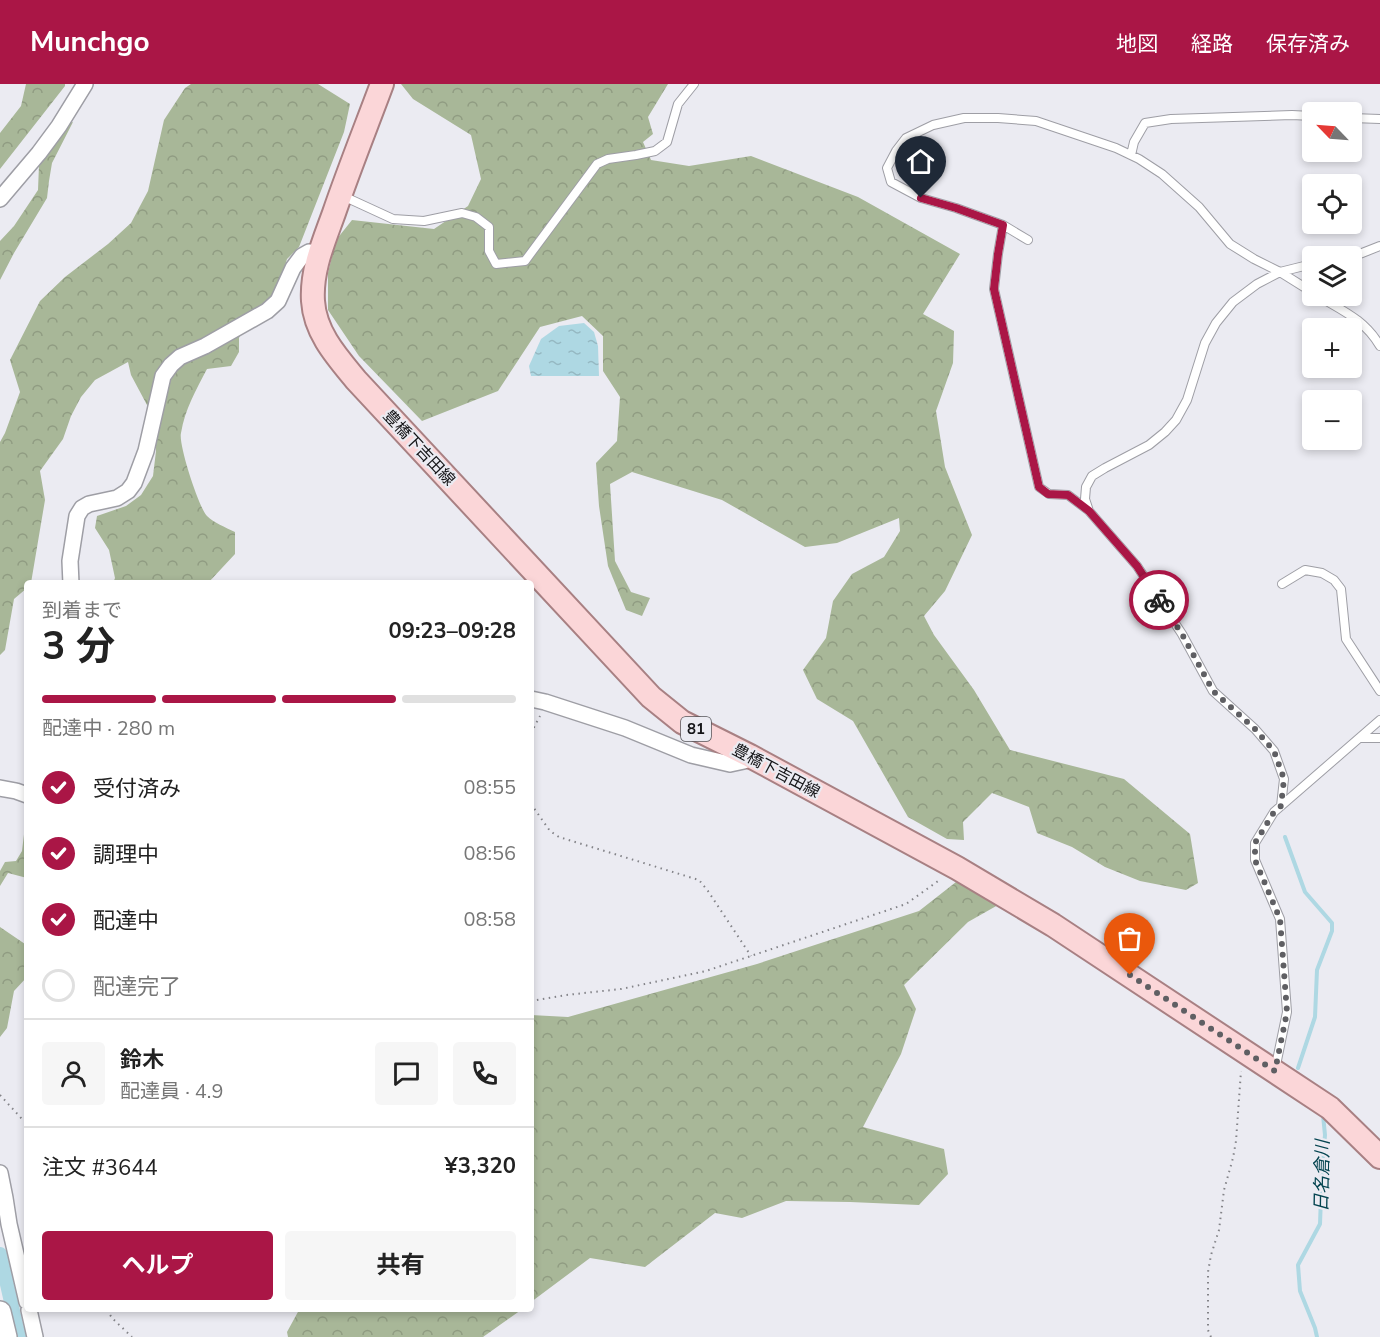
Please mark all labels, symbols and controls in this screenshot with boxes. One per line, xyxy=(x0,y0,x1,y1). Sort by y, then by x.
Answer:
text: Munchgo xyxy=(30,23,150,61)
text: 地図 xyxy=(1116,30,1158,58)
text: 経路 xyxy=(1191,30,1233,58)
text: 保存済み xyxy=(1266,30,1350,58)
north arrow xyxy=(1302,102,1362,162)
map controls xyxy=(1302,102,1362,450)
pin xyxy=(895,136,946,198)
icon: home xyxy=(904,145,937,178)
button: locate xyxy=(1302,174,1362,234)
button: layers xyxy=(1302,246,1362,306)
button: + xyxy=(1302,318,1362,378)
button: − xyxy=(1302,390,1362,450)
street label: 豊橋下吉田線 xyxy=(378,405,460,491)
courier xyxy=(1129,570,1189,630)
icon: bike xyxy=(1143,584,1176,617)
text: 到着まで xyxy=(42,597,122,624)
text: 09:23–09:28 xyxy=(388,616,516,646)
text: 3 分 xyxy=(42,620,115,673)
text: 配達中 · 280 m xyxy=(42,715,175,742)
road number: 81 xyxy=(681,717,711,741)
street label: 豊橋下吉田線 xyxy=(728,739,824,803)
icon: check xyxy=(42,771,75,804)
text: 受付済み xyxy=(93,774,181,804)
text: 08:55 xyxy=(463,774,516,801)
icon: check xyxy=(42,837,75,870)
text: 調理中 xyxy=(93,840,159,870)
text: 08:56 xyxy=(463,840,516,867)
icon: check xyxy=(42,903,75,936)
text: 配達中 xyxy=(93,906,159,936)
text: 08:58 xyxy=(463,906,516,933)
pin xyxy=(1104,913,1155,975)
icon: bag xyxy=(1113,922,1146,955)
text: 配達完了 xyxy=(93,972,181,1002)
button: person xyxy=(42,1042,105,1105)
button: chat xyxy=(375,1042,438,1105)
button: phone xyxy=(453,1042,516,1105)
text: 鈴木 xyxy=(120,1045,164,1075)
text: 配達員 · 4.9 xyxy=(120,1078,223,1105)
water label: 日名倉川 xyxy=(1309,1138,1335,1212)
text: ¥3,320 xyxy=(445,1151,516,1181)
text: 注文 #3644 xyxy=(42,1153,158,1183)
button: ヘルプ xyxy=(42,1231,273,1300)
button: 共有 xyxy=(285,1231,516,1300)

